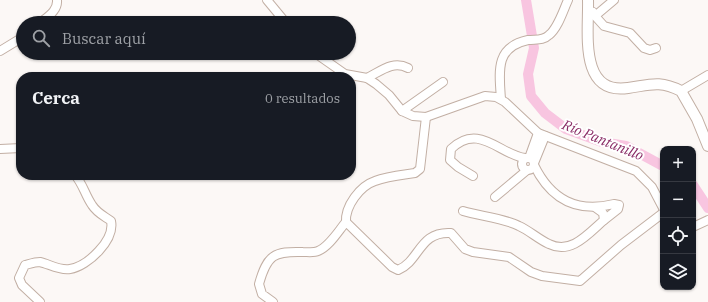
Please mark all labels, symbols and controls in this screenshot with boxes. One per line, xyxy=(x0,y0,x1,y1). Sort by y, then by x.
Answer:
search box xyxy=(16,16,356,60)
icon: search xyxy=(30,27,52,49)
text: Buscar aquí xyxy=(62,29,146,48)
text: Cerca xyxy=(32,87,80,109)
text: 0 resultados xyxy=(265,90,340,107)
water label: Río Pantanillo xyxy=(559,115,646,164)
map controls xyxy=(660,146,696,290)
button: + xyxy=(660,146,696,182)
button: − xyxy=(660,182,696,218)
button: locate xyxy=(660,218,696,254)
button: layers xyxy=(660,254,696,290)

